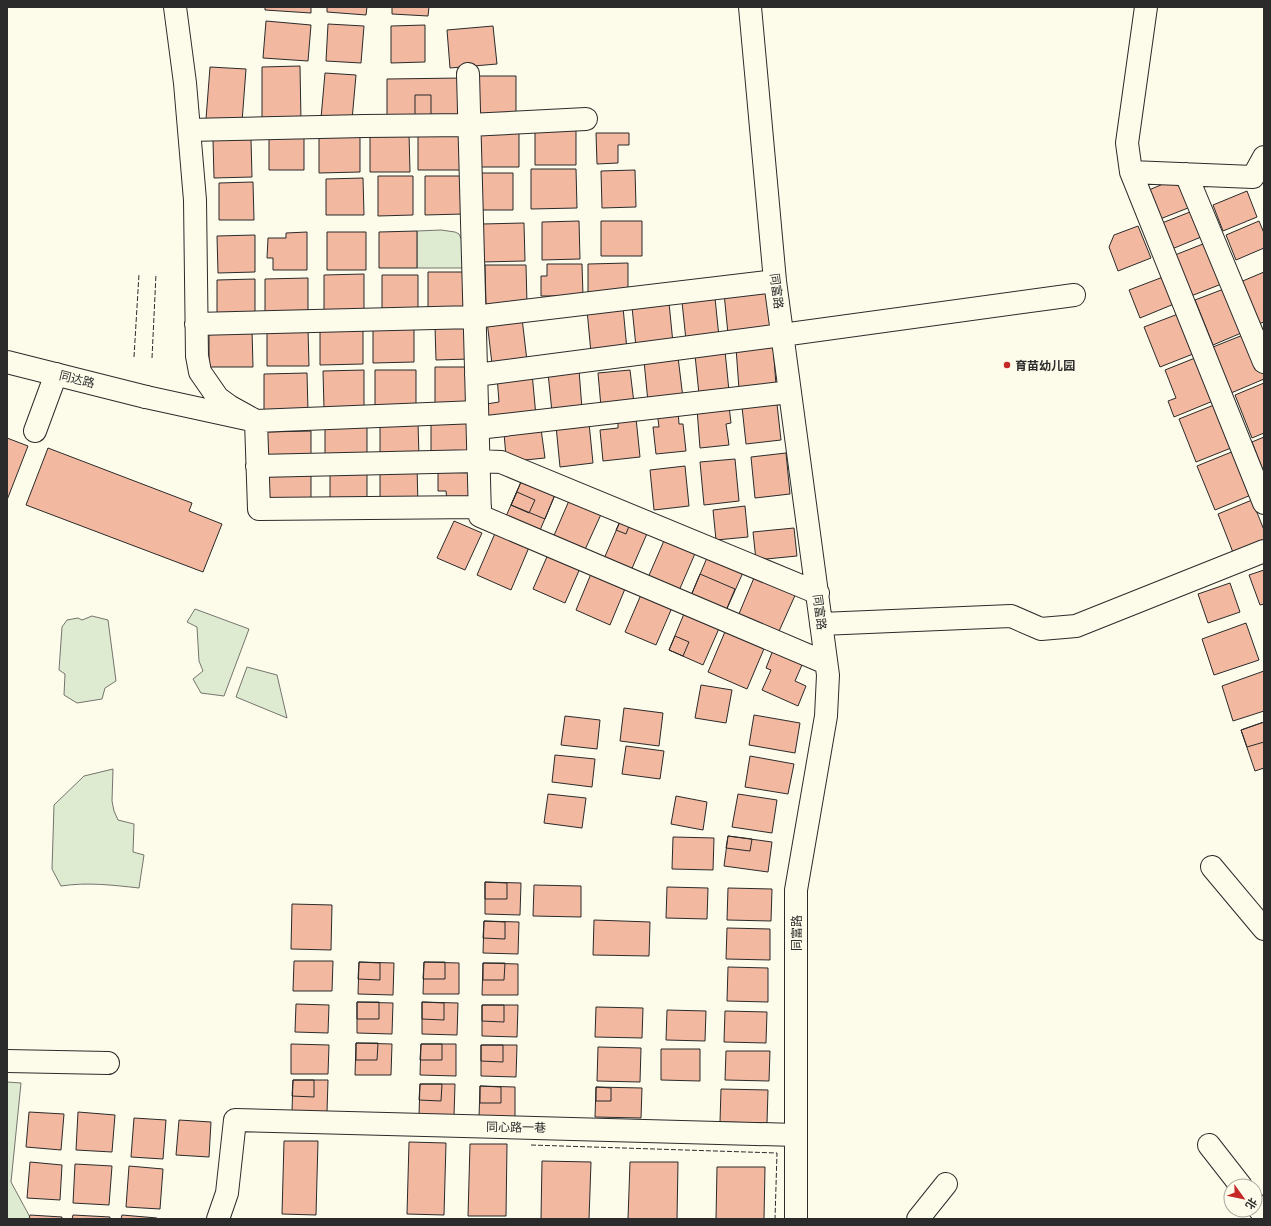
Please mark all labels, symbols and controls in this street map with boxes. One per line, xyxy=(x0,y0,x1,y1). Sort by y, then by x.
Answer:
street label: 同富路 xyxy=(767,272,787,310)
place label: 育苗幼儿园 xyxy=(1015,358,1075,373)
marker: 育苗幼儿园 xyxy=(1002,360,1012,370)
street label: 同达路 xyxy=(58,367,96,391)
street label: 同富路 xyxy=(810,593,830,631)
street label: 同富路 xyxy=(789,915,804,951)
street label: 同心路一巷 xyxy=(486,1119,546,1135)
north arrow xyxy=(1223,1178,1263,1218)
text: 北 xyxy=(1243,1195,1260,1212)

